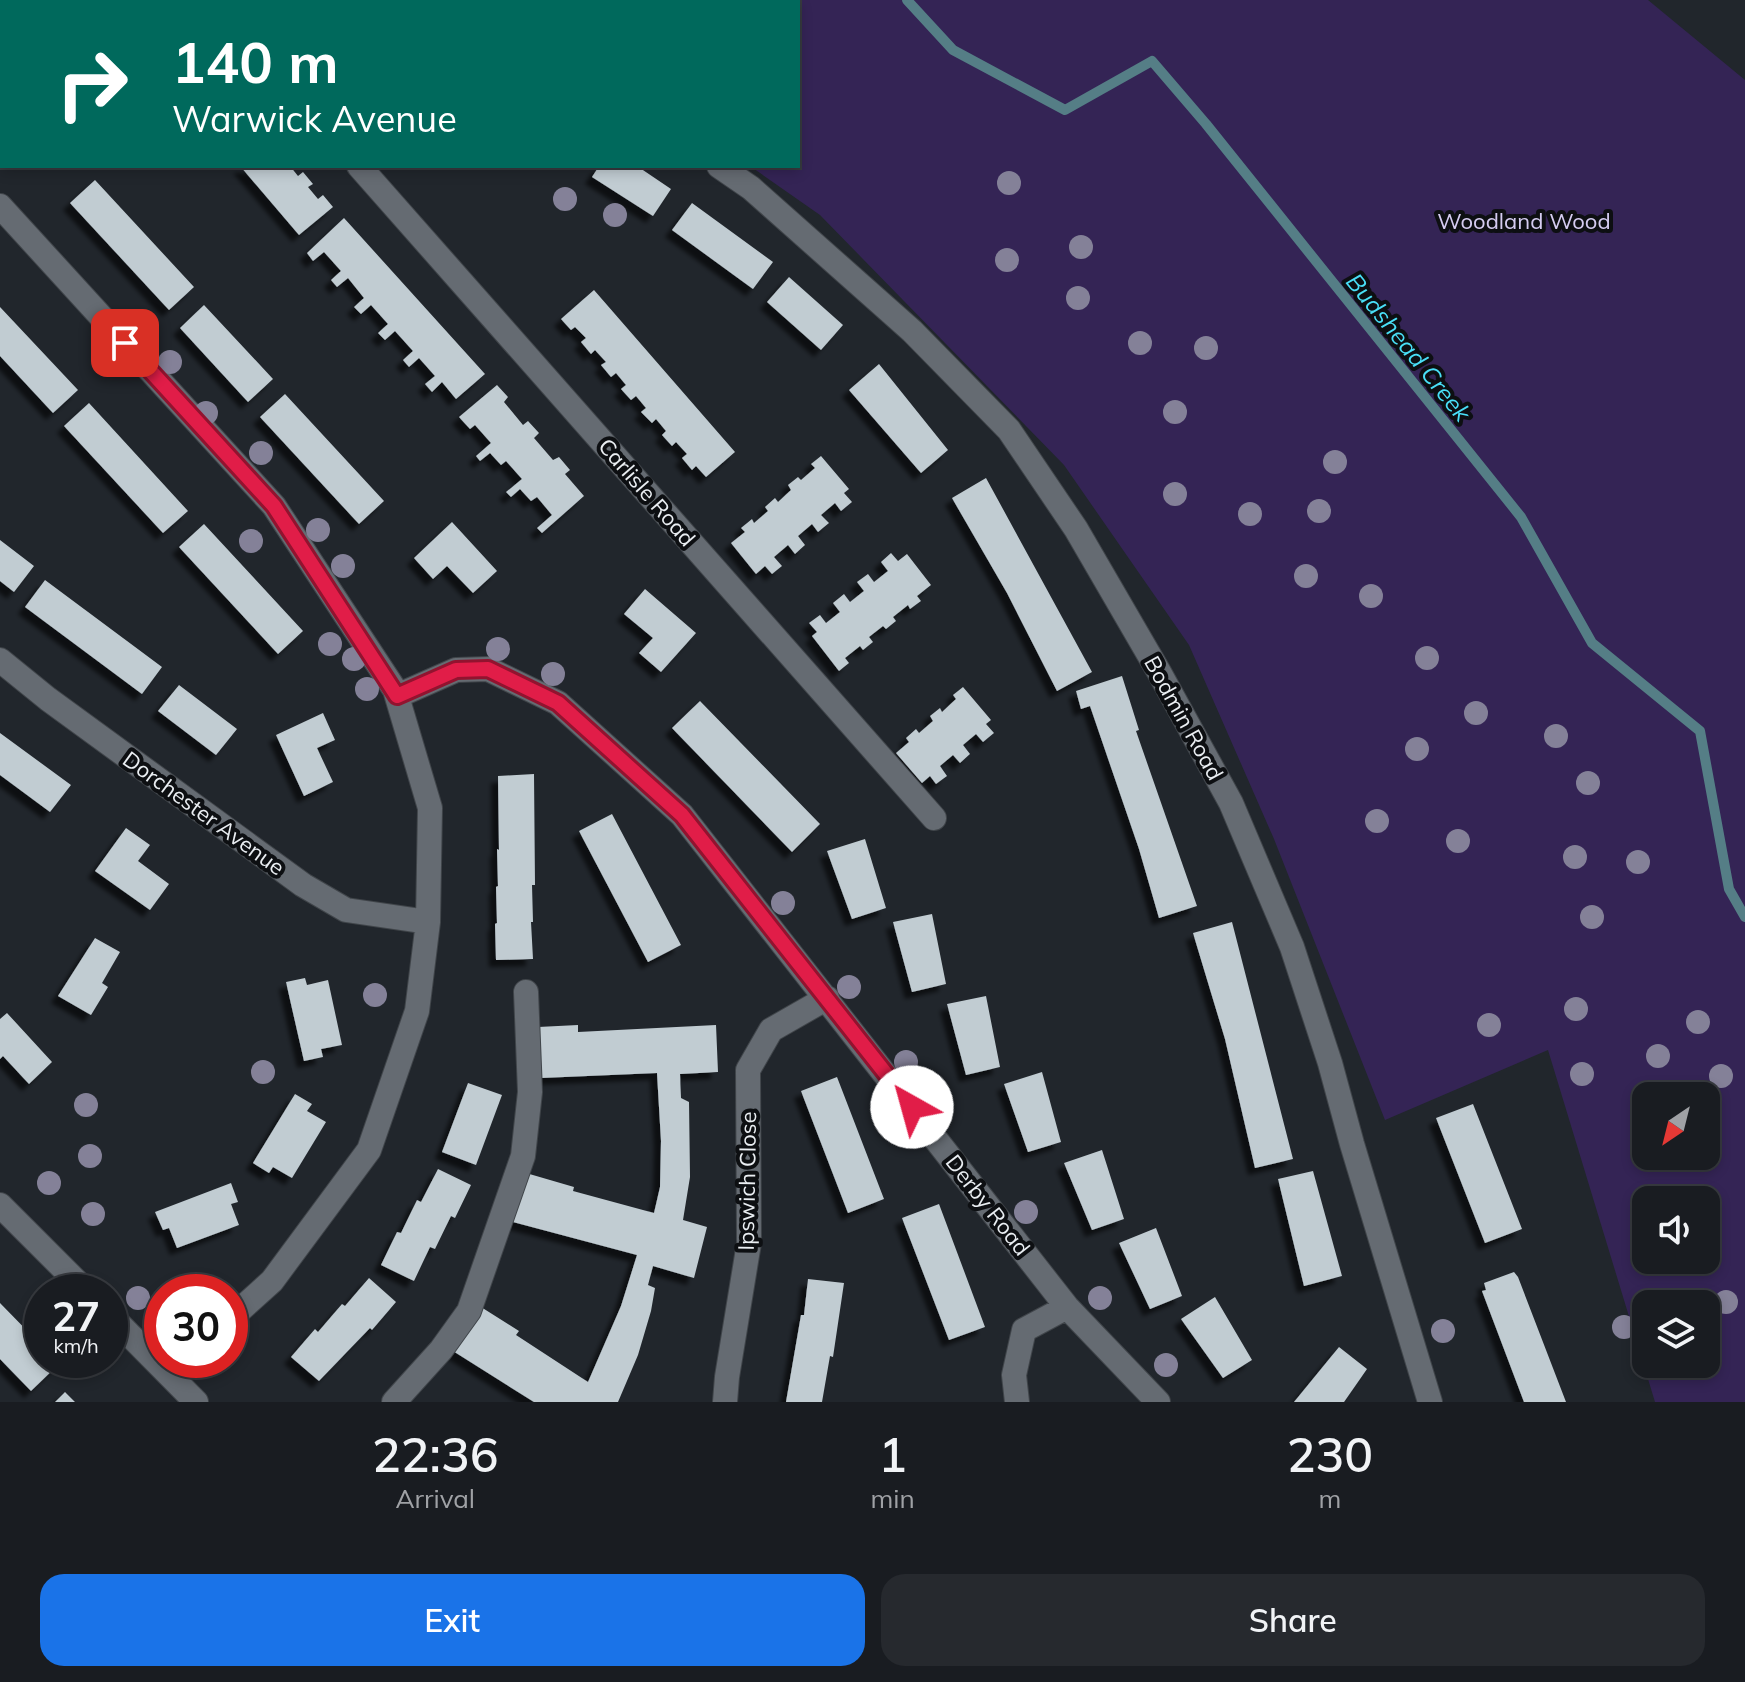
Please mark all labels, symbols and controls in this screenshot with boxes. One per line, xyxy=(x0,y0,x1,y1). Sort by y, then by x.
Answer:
text: 140 m xyxy=(172,27,339,97)
icon: right xyxy=(40,32,144,136)
text: Warwick Avenue xyxy=(172,96,457,141)
park label: Woodland Wood xyxy=(1437,207,1611,235)
water label: Budshead Creek xyxy=(1340,267,1478,428)
pin xyxy=(91,309,159,377)
icon: arrive xyxy=(103,321,147,365)
street label: Carlisle Road xyxy=(592,432,702,552)
street label: Bodmin Road xyxy=(1138,651,1230,785)
street label: Dorchester Avenue xyxy=(118,745,290,881)
position arrow xyxy=(870,1065,954,1149)
north arrow xyxy=(1632,1082,1720,1170)
map controls xyxy=(1632,1082,1720,1378)
street label: Ipswich Close xyxy=(732,1111,762,1251)
street label: Derby Road xyxy=(940,1149,1036,1261)
button: sound xyxy=(1632,1186,1720,1274)
speed limit sign: 30 xyxy=(144,1274,248,1378)
button: layers xyxy=(1632,1290,1720,1378)
text: 27 xyxy=(52,1291,100,1341)
text: km/h xyxy=(53,1333,99,1358)
text: 22:36 xyxy=(372,1424,499,1484)
text: 1 xyxy=(878,1424,907,1484)
text: 230 xyxy=(1287,1424,1373,1484)
text: Arrival xyxy=(395,1482,475,1515)
text: min xyxy=(870,1482,915,1515)
text: m xyxy=(1318,1482,1341,1515)
button: Exit xyxy=(40,1574,865,1666)
button: Share xyxy=(881,1574,1705,1666)

